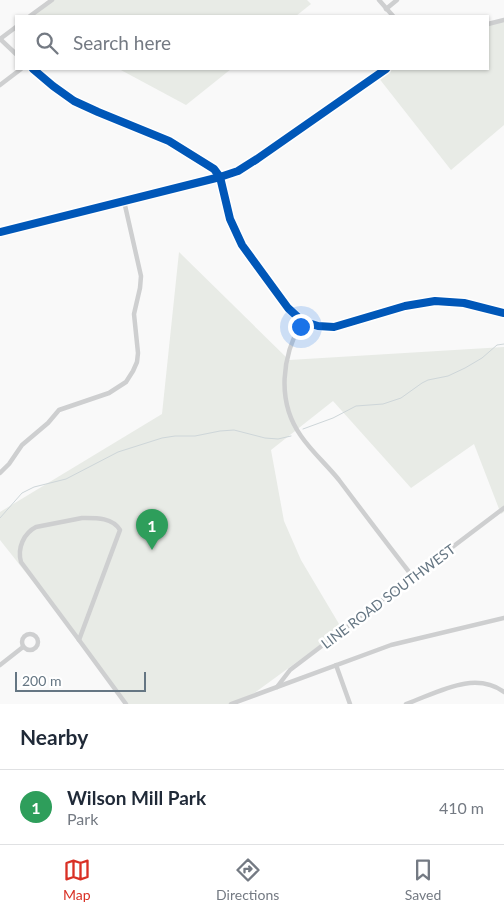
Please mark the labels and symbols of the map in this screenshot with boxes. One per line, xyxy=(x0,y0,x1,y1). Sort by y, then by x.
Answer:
your location xyxy=(288,314,314,340)
pin: 1 xyxy=(136,509,168,550)
street label: LINE ROAD SOUTHWEST xyxy=(318,540,459,652)
scale bar xyxy=(15,669,146,692)

